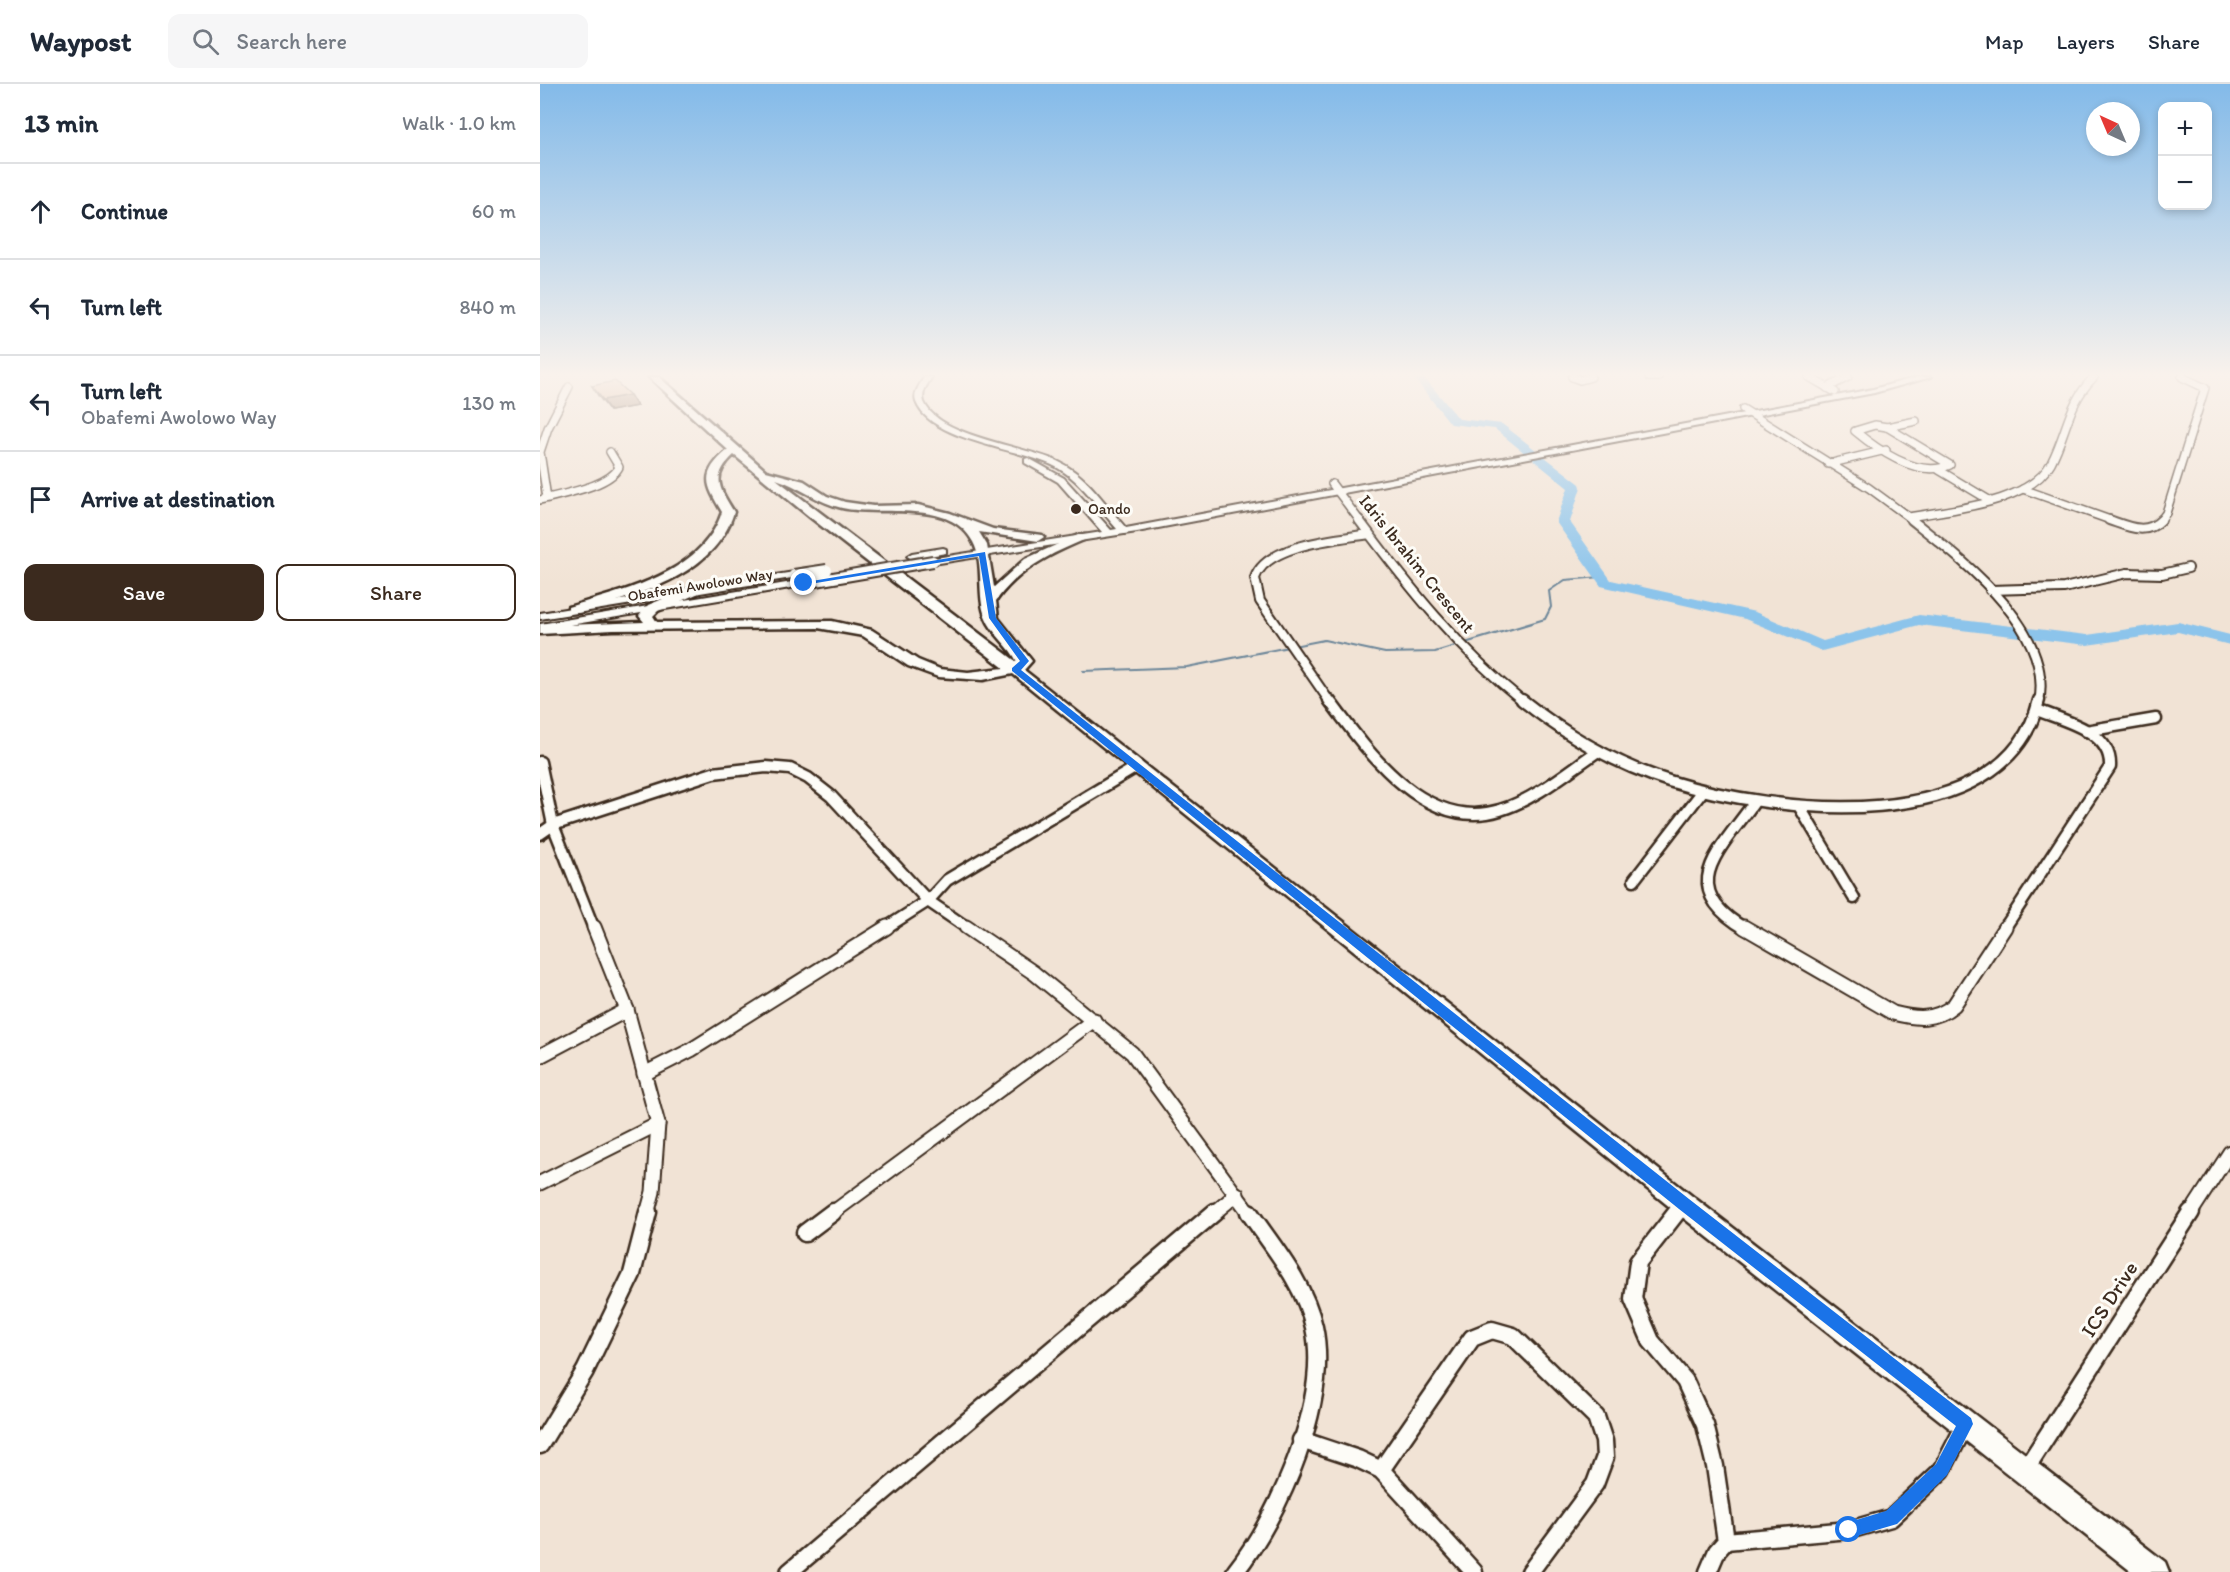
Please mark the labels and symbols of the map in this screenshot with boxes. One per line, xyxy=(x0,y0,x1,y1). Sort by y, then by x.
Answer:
north arrow xyxy=(2086,102,2140,156)
street label: Idris Ibrahim Crescent xyxy=(1354,490,1480,638)
place label: Oando xyxy=(1088,500,1131,518)
marker: Oando xyxy=(1069,502,1083,516)
street label: Obafemi Awolowo Way xyxy=(626,565,774,605)
route end xyxy=(790,569,816,595)
street label: ICS Drive xyxy=(2075,1256,2143,1342)
route start xyxy=(1835,1516,1861,1542)

